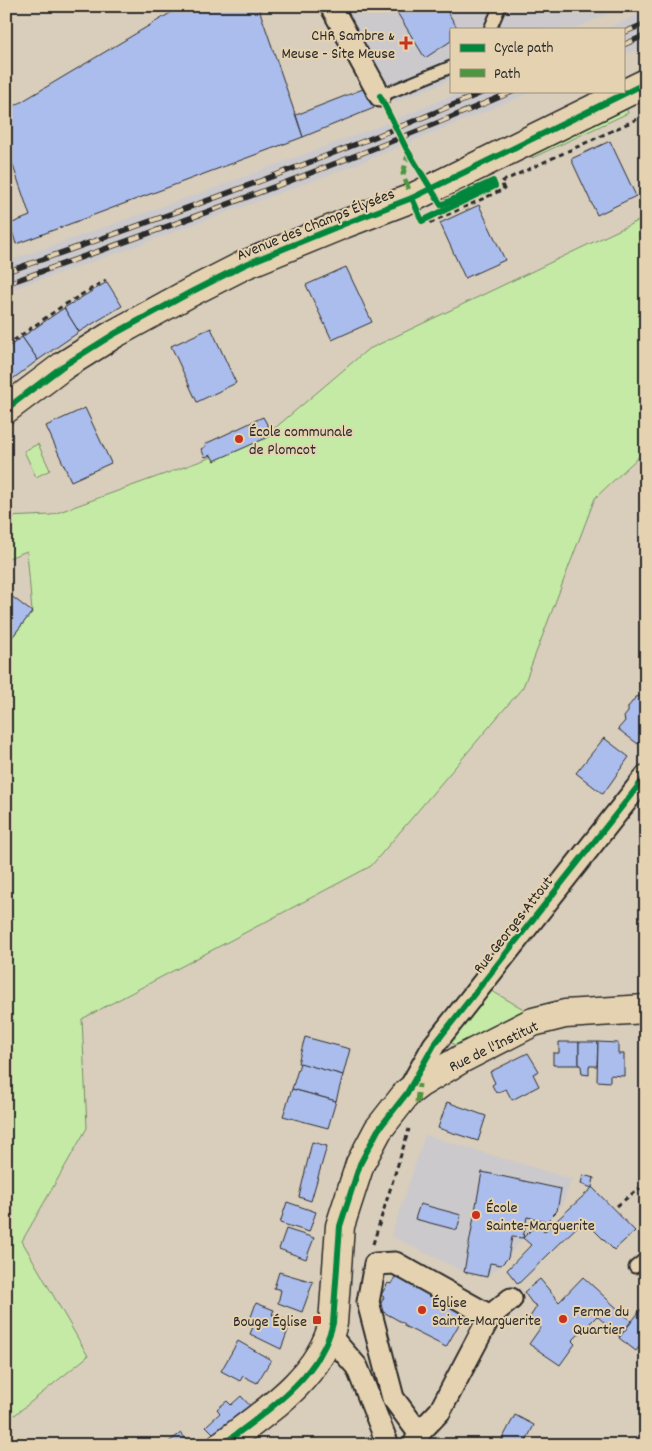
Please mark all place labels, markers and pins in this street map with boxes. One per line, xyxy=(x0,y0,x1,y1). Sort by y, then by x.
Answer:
place label: CHR Sambre & Meuse - Site Meuse xyxy=(281,25,395,66)
marker: CHR Sambre & Meuse - Site Meuse xyxy=(399,36,413,50)
place label: École communale de Plomcot xyxy=(249,421,353,462)
marker: École communale de Plomcot xyxy=(233,433,245,445)
place label: École Sainte-Marguerite xyxy=(486,1197,595,1238)
marker: École Sainte-Marguerite xyxy=(470,1209,482,1221)
place label: Église Sainte-Marguerite xyxy=(432,1292,541,1333)
place label: Ferme du Quartier xyxy=(573,1301,629,1342)
marker: Église Sainte-Marguerite xyxy=(416,1304,428,1316)
place label: Bouge Église xyxy=(233,1311,307,1334)
marker: Ferme du Quartier xyxy=(557,1313,569,1325)
marker: Bouge Église xyxy=(311,1314,323,1326)

